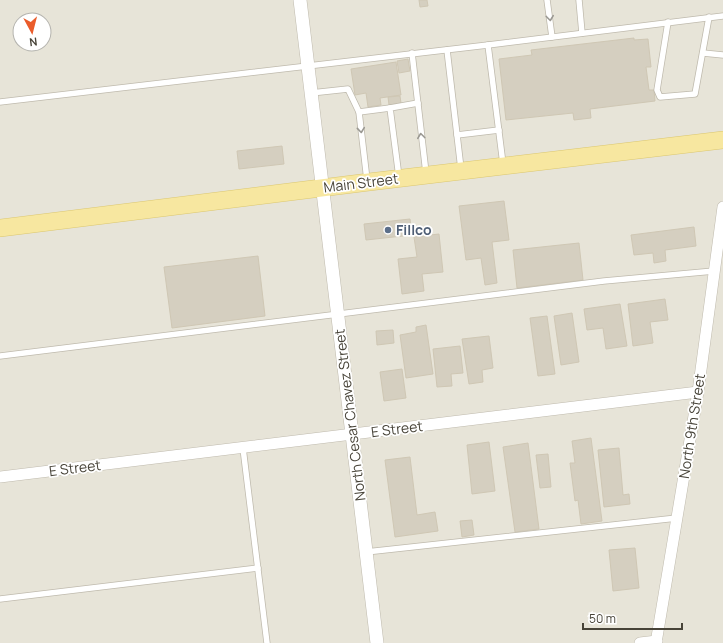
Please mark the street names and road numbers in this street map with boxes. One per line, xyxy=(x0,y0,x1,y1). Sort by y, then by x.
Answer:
street label: Main Street xyxy=(323,168,400,197)
street label: North Cesar Chavez Street xyxy=(329,328,369,502)
street label: North 9th Street xyxy=(674,372,709,480)
street label: E Street xyxy=(370,416,424,441)
street label: E Street xyxy=(48,455,102,480)

